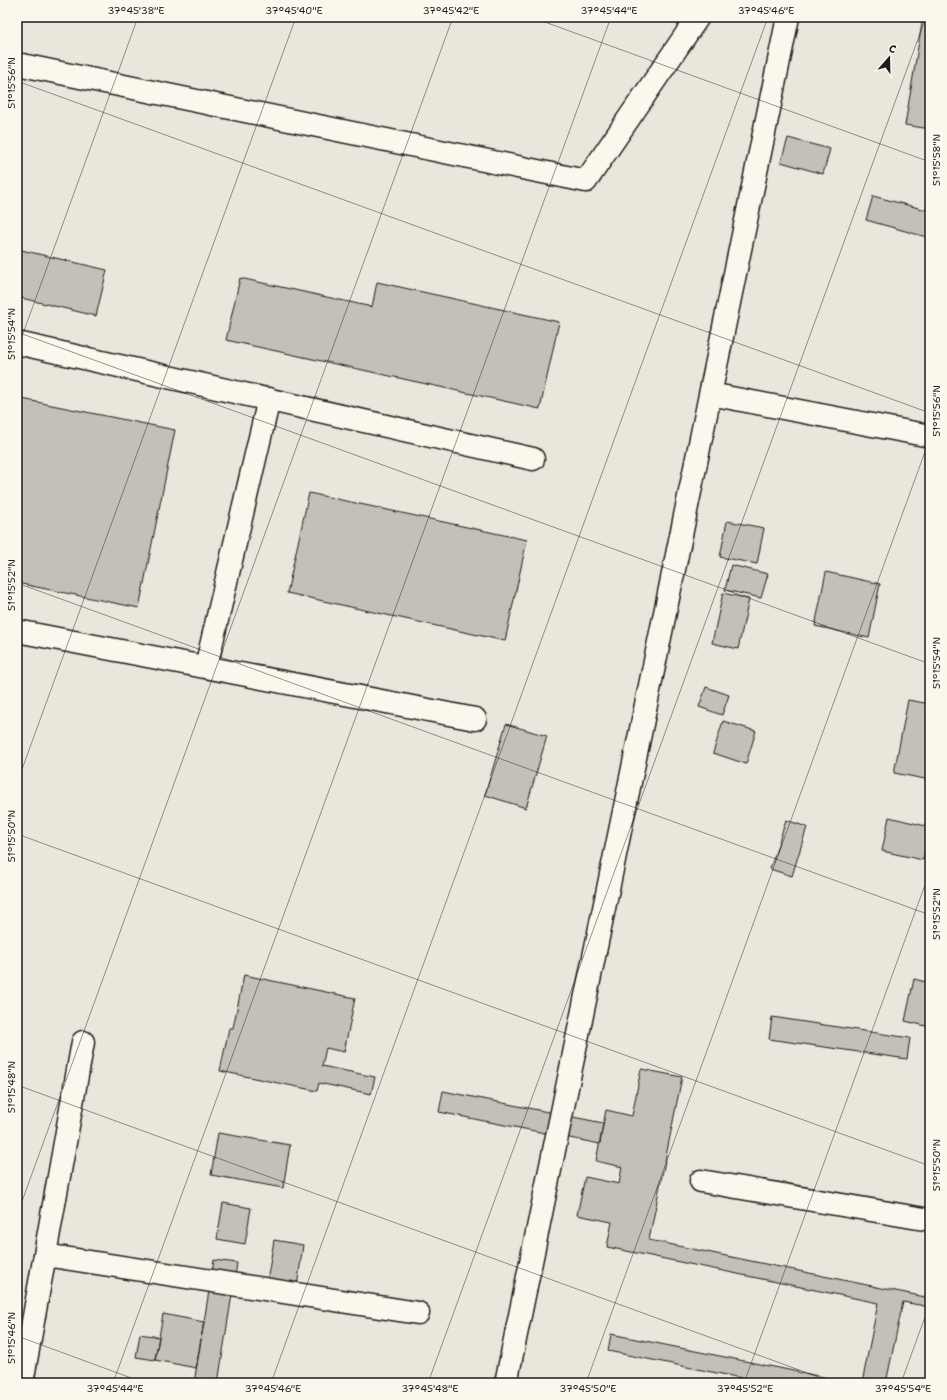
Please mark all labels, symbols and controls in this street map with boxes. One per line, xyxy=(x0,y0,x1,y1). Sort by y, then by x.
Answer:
text: 37°45'38"E xyxy=(107,4,165,17)
text: 37°45'40"E xyxy=(265,4,323,17)
text: 37°45'42"E xyxy=(423,4,479,17)
text: 37°45'44"E xyxy=(580,4,638,17)
text: 37°45'46"E xyxy=(738,4,794,17)
north arrow xyxy=(869,38,909,78)
text: С xyxy=(887,41,898,57)
text: 51°15'56"N xyxy=(5,57,18,109)
text: 51°15'58"N xyxy=(930,134,943,186)
text: 51°15'54"N xyxy=(5,308,18,360)
text: 51°15'56"N xyxy=(930,385,943,437)
text: 51°15'52"N xyxy=(5,559,18,611)
text: 51°15'54"N xyxy=(930,637,943,689)
text: 51°15'50"N xyxy=(5,810,18,862)
text: 51°15'52"N xyxy=(930,888,943,940)
text: 51°15'48"N xyxy=(5,1061,18,1113)
text: 51°15'50"N xyxy=(930,1139,943,1191)
text: 51°15'46"N xyxy=(5,1312,18,1364)
text: 37°45'44"E xyxy=(86,1382,144,1395)
text: 37°45'46"E xyxy=(245,1382,301,1395)
text: 37°45'48"E xyxy=(401,1382,459,1395)
text: 37°45'50"E xyxy=(559,1382,617,1395)
text: 37°45'52"E xyxy=(717,1382,773,1395)
text: 37°45'54"E xyxy=(875,1382,931,1395)

